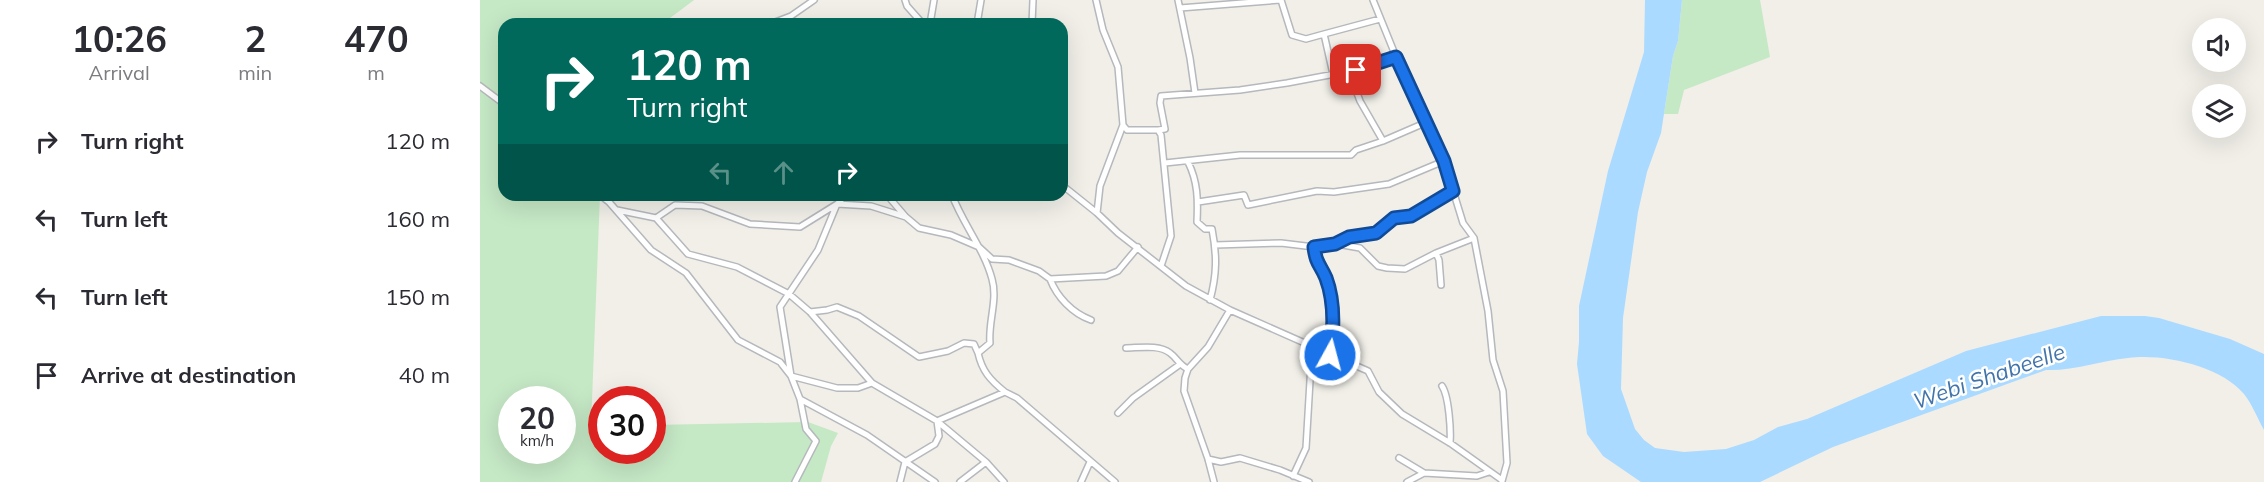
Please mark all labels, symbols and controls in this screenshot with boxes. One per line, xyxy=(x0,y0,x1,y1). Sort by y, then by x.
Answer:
text: 10:26 xyxy=(71,16,167,61)
text: 2 xyxy=(244,16,266,61)
text: 470 xyxy=(344,16,409,61)
map controls xyxy=(2192,18,2246,138)
button: sound xyxy=(2192,18,2246,72)
text: 120 m xyxy=(627,38,752,91)
icon: right xyxy=(528,42,606,120)
pin xyxy=(1330,44,1381,95)
icon: arrive xyxy=(1339,53,1372,86)
text: Arrival xyxy=(89,60,150,85)
text: min xyxy=(238,60,272,85)
text: m xyxy=(367,60,385,85)
button: layers xyxy=(2192,84,2246,138)
text: Turn right xyxy=(627,90,747,124)
icon: right xyxy=(30,125,63,158)
text: Turn right xyxy=(81,127,184,155)
text: 120 m xyxy=(385,127,450,155)
icon: left xyxy=(704,156,737,189)
icon: ahead xyxy=(767,156,800,189)
icon: right xyxy=(830,156,863,189)
icon: left xyxy=(30,203,63,236)
text: Turn left xyxy=(81,205,168,233)
text: 160 m xyxy=(385,205,450,233)
icon: left xyxy=(30,281,63,314)
text: Turn left xyxy=(81,283,168,311)
text: 150 m xyxy=(385,283,450,311)
position arrow xyxy=(1298,323,1362,387)
water label: Webi Shabeelle xyxy=(1909,337,2069,415)
icon: arrive xyxy=(30,359,63,392)
text: Arrive at destination xyxy=(81,361,296,389)
text: 40 m xyxy=(399,361,450,389)
speed limit sign: 30 xyxy=(588,386,666,464)
text: 20 xyxy=(519,399,555,437)
text: km/h xyxy=(520,431,554,450)

